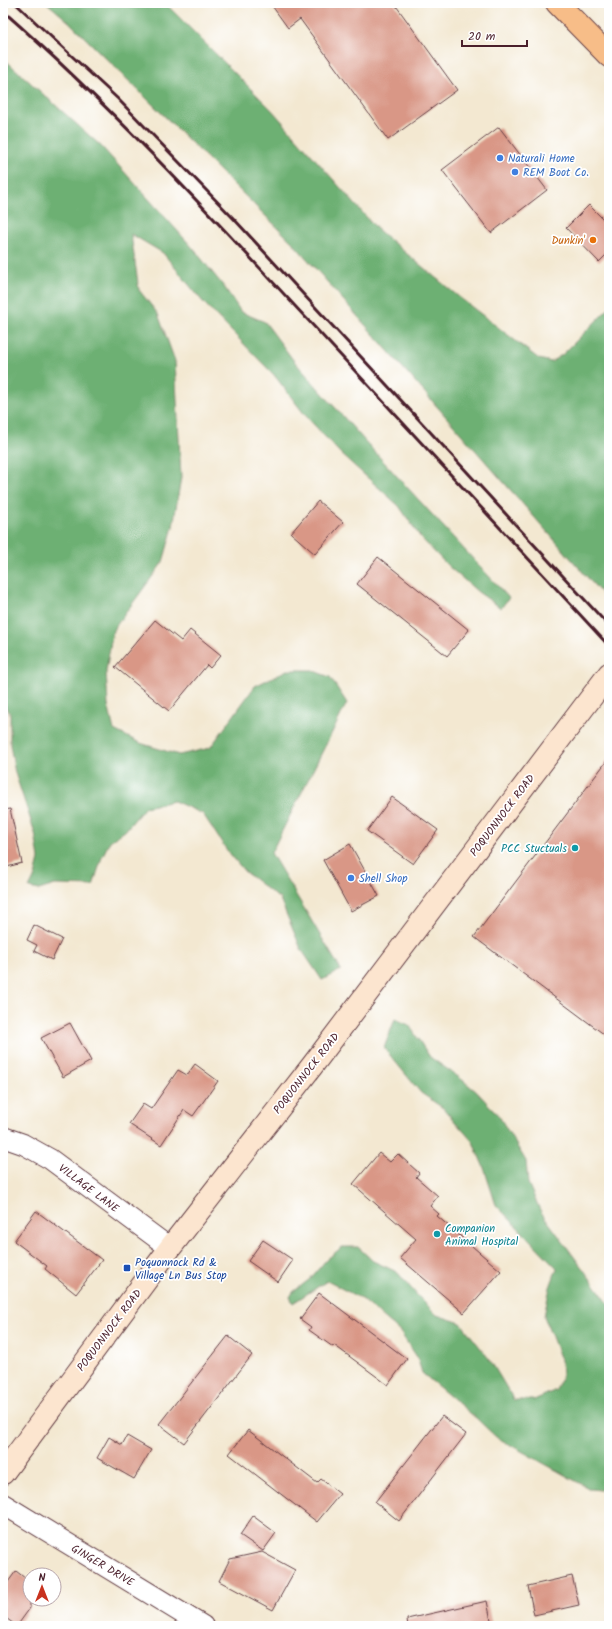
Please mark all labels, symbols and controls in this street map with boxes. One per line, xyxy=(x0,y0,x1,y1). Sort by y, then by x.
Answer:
scale bar xyxy=(462,22,527,48)
text: 20 m xyxy=(468,27,496,46)
place label: Naturali Home xyxy=(508,150,575,168)
marker: Naturali Home xyxy=(495,153,505,163)
place label: REM Boot Co. xyxy=(523,164,589,182)
marker: REM Boot Co. xyxy=(510,167,520,177)
place label: Dunkin' xyxy=(552,232,585,250)
marker: Dunkin' xyxy=(588,235,598,245)
street label: POQUONNOCK ROAD xyxy=(466,771,540,861)
place label: PCC Stuctuals xyxy=(501,840,567,858)
marker: PCC Stuctuals xyxy=(570,843,580,853)
place label: Shell Shop xyxy=(359,870,408,888)
marker: Shell Shop xyxy=(346,873,356,883)
street label: POQUONNOCK ROAD xyxy=(269,1029,344,1118)
street label: VILLAGE LANE xyxy=(54,1160,123,1218)
place label: Companion Animal Hospital xyxy=(445,1220,519,1251)
marker: Companion Animal Hospital xyxy=(432,1229,442,1239)
place label: Poquonnock Rd & Village Ln Bus Stop xyxy=(135,1254,227,1285)
marker: Poquonnock Rd & Village Ln Bus Stop xyxy=(122,1263,132,1273)
street label: POQUONNOCK ROAD xyxy=(73,1286,147,1376)
street label: GINGER DRIVE xyxy=(68,1540,138,1592)
north arrow xyxy=(22,1567,62,1607)
text: N xyxy=(39,1569,46,1587)

